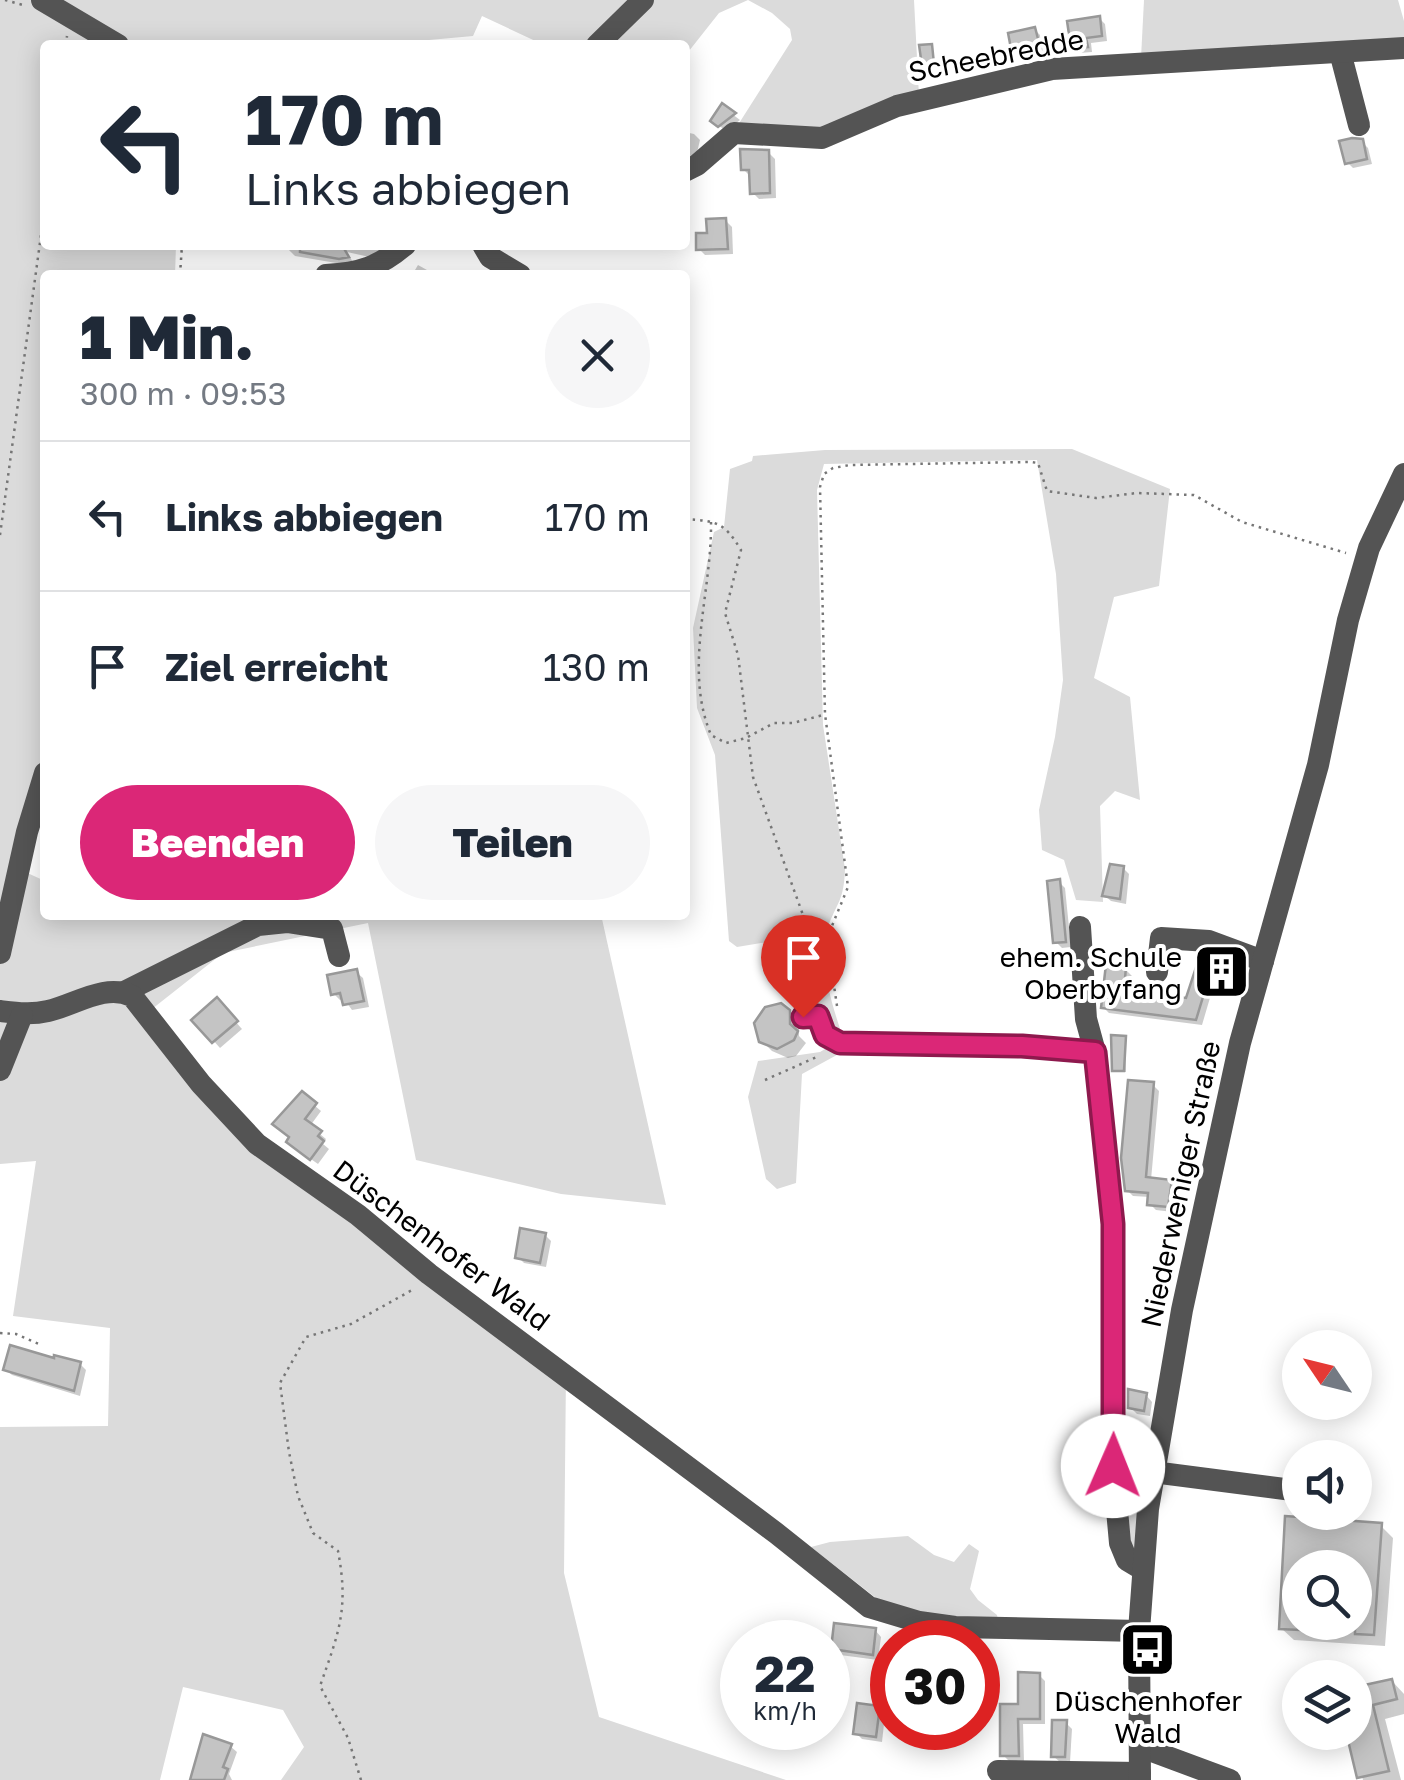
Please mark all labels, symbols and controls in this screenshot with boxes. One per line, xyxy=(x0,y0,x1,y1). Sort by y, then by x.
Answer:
street label: Scheebredde xyxy=(906,22,1086,88)
text: 170 m xyxy=(245,76,443,160)
icon: left xyxy=(80,80,210,210)
text: Links abbiegen xyxy=(245,161,571,215)
text: 1 Min. xyxy=(80,300,254,372)
button: close xyxy=(545,303,650,408)
text: 300 m · 09:53 xyxy=(80,374,286,412)
icon: left xyxy=(80,489,135,544)
text: Links abbiegen xyxy=(165,494,443,539)
text: 170 m xyxy=(545,494,650,539)
icon: arrive xyxy=(80,639,135,694)
text: Ziel erreicht xyxy=(165,644,388,689)
text: 130 m xyxy=(543,644,650,689)
button: Beenden xyxy=(80,785,355,900)
button: Teilen xyxy=(375,785,650,900)
pin xyxy=(761,915,846,1018)
icon: arrive xyxy=(776,930,831,985)
place label: ehem. Schule Oberbyfang xyxy=(1000,940,1182,1005)
building icon: ehem. Schule Oberbyfang xyxy=(1191,942,1251,1002)
street label: Niederweniger Straße xyxy=(1133,1038,1227,1330)
street label: Düschenhofer Wald xyxy=(327,1153,557,1337)
north arrow xyxy=(1282,1330,1372,1420)
map controls xyxy=(1282,1330,1372,1750)
position arrow xyxy=(1061,1414,1165,1518)
button: sound xyxy=(1282,1440,1372,1530)
button: search xyxy=(1282,1550,1372,1640)
bus stop icon: Düschenhofer Wald xyxy=(1118,1619,1178,1679)
speed limit sign: 30 xyxy=(870,1620,1000,1750)
text: 22 xyxy=(754,1643,815,1703)
button: layers xyxy=(1282,1660,1372,1750)
place label: Düschenhofer Wald xyxy=(1054,1684,1242,1749)
text: km/h xyxy=(753,1695,817,1726)

